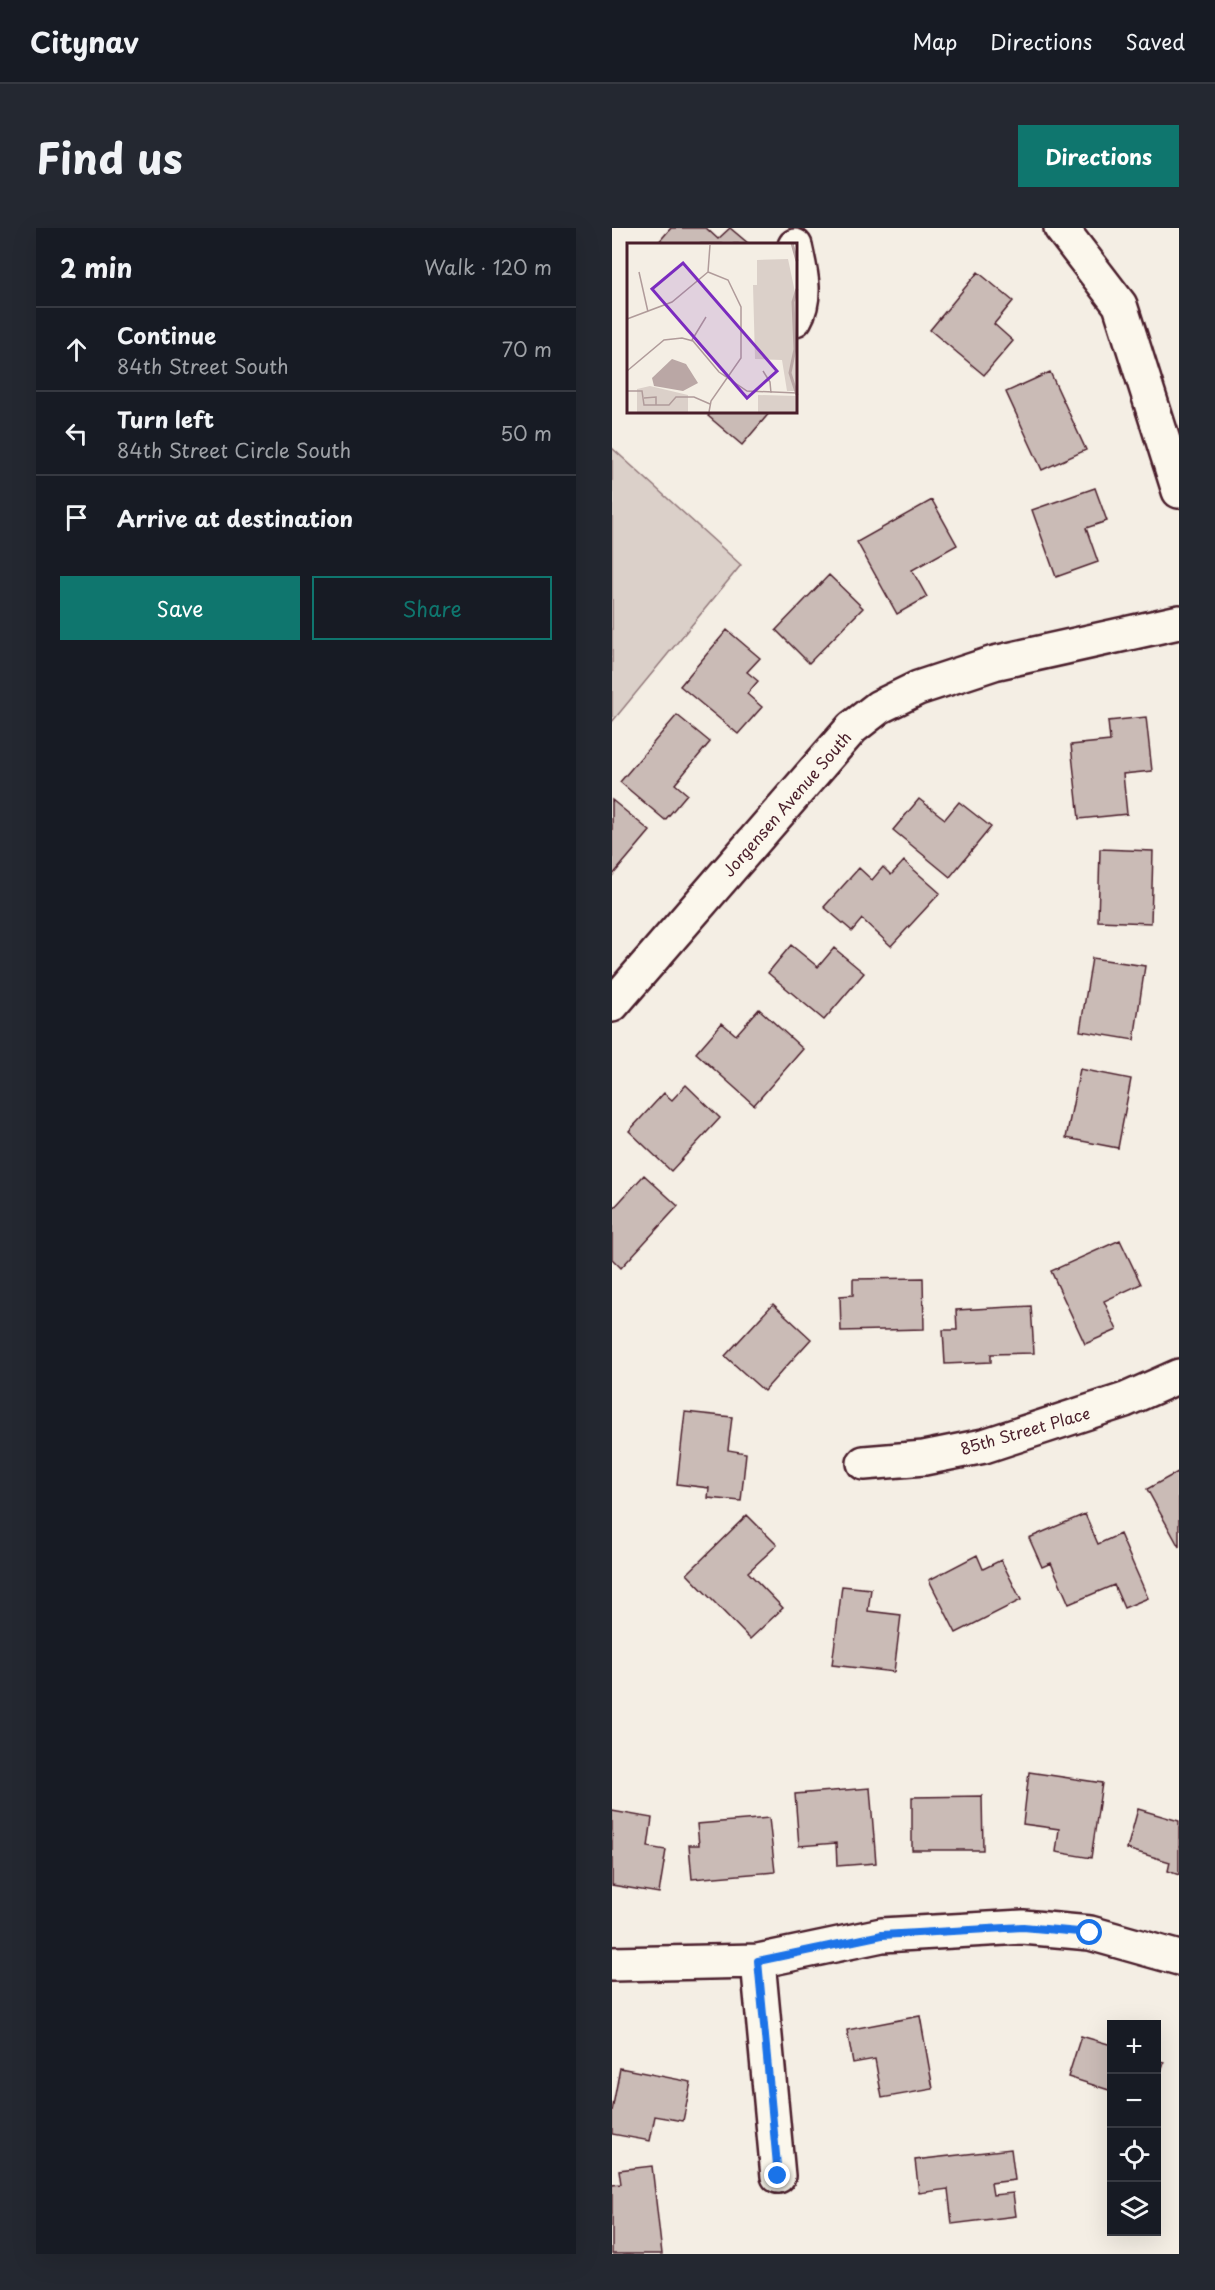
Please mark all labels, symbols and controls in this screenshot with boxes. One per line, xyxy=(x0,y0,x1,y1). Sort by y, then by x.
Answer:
text: Citynav xyxy=(30,20,139,63)
text: Map xyxy=(912,25,957,57)
text: Directions xyxy=(990,25,1092,57)
text: Saved xyxy=(1125,25,1185,57)
text: Find us xyxy=(36,125,183,188)
button: Directions xyxy=(1018,125,1179,187)
inset map xyxy=(627,243,796,412)
text: 2 min xyxy=(60,248,133,287)
text: Walk · 120 m xyxy=(424,252,552,282)
text: Continue xyxy=(117,318,216,351)
icon: ahead xyxy=(60,333,93,366)
text: 70 m xyxy=(502,334,552,364)
text: 84th Street South xyxy=(117,351,289,381)
text: Turn left xyxy=(117,402,214,435)
icon: left xyxy=(60,417,93,450)
text: 50 m xyxy=(500,418,552,448)
text: 84th Street Circle South xyxy=(117,435,351,465)
icon: arrive xyxy=(60,501,93,534)
text: Arrive at destination xyxy=(117,501,353,534)
button: Save xyxy=(60,576,300,640)
button: Share xyxy=(312,576,552,640)
street label: Jorgensen Avenue South xyxy=(716,725,856,881)
street label: 85th Street Place xyxy=(957,1400,1092,1460)
route start xyxy=(1076,1919,1102,1945)
map controls xyxy=(1107,2020,1161,2236)
button: + xyxy=(1107,2020,1161,2074)
button: − xyxy=(1107,2074,1161,2128)
button: locate xyxy=(1107,2128,1161,2182)
route end xyxy=(764,2162,790,2188)
button: layers xyxy=(1107,2182,1161,2236)

